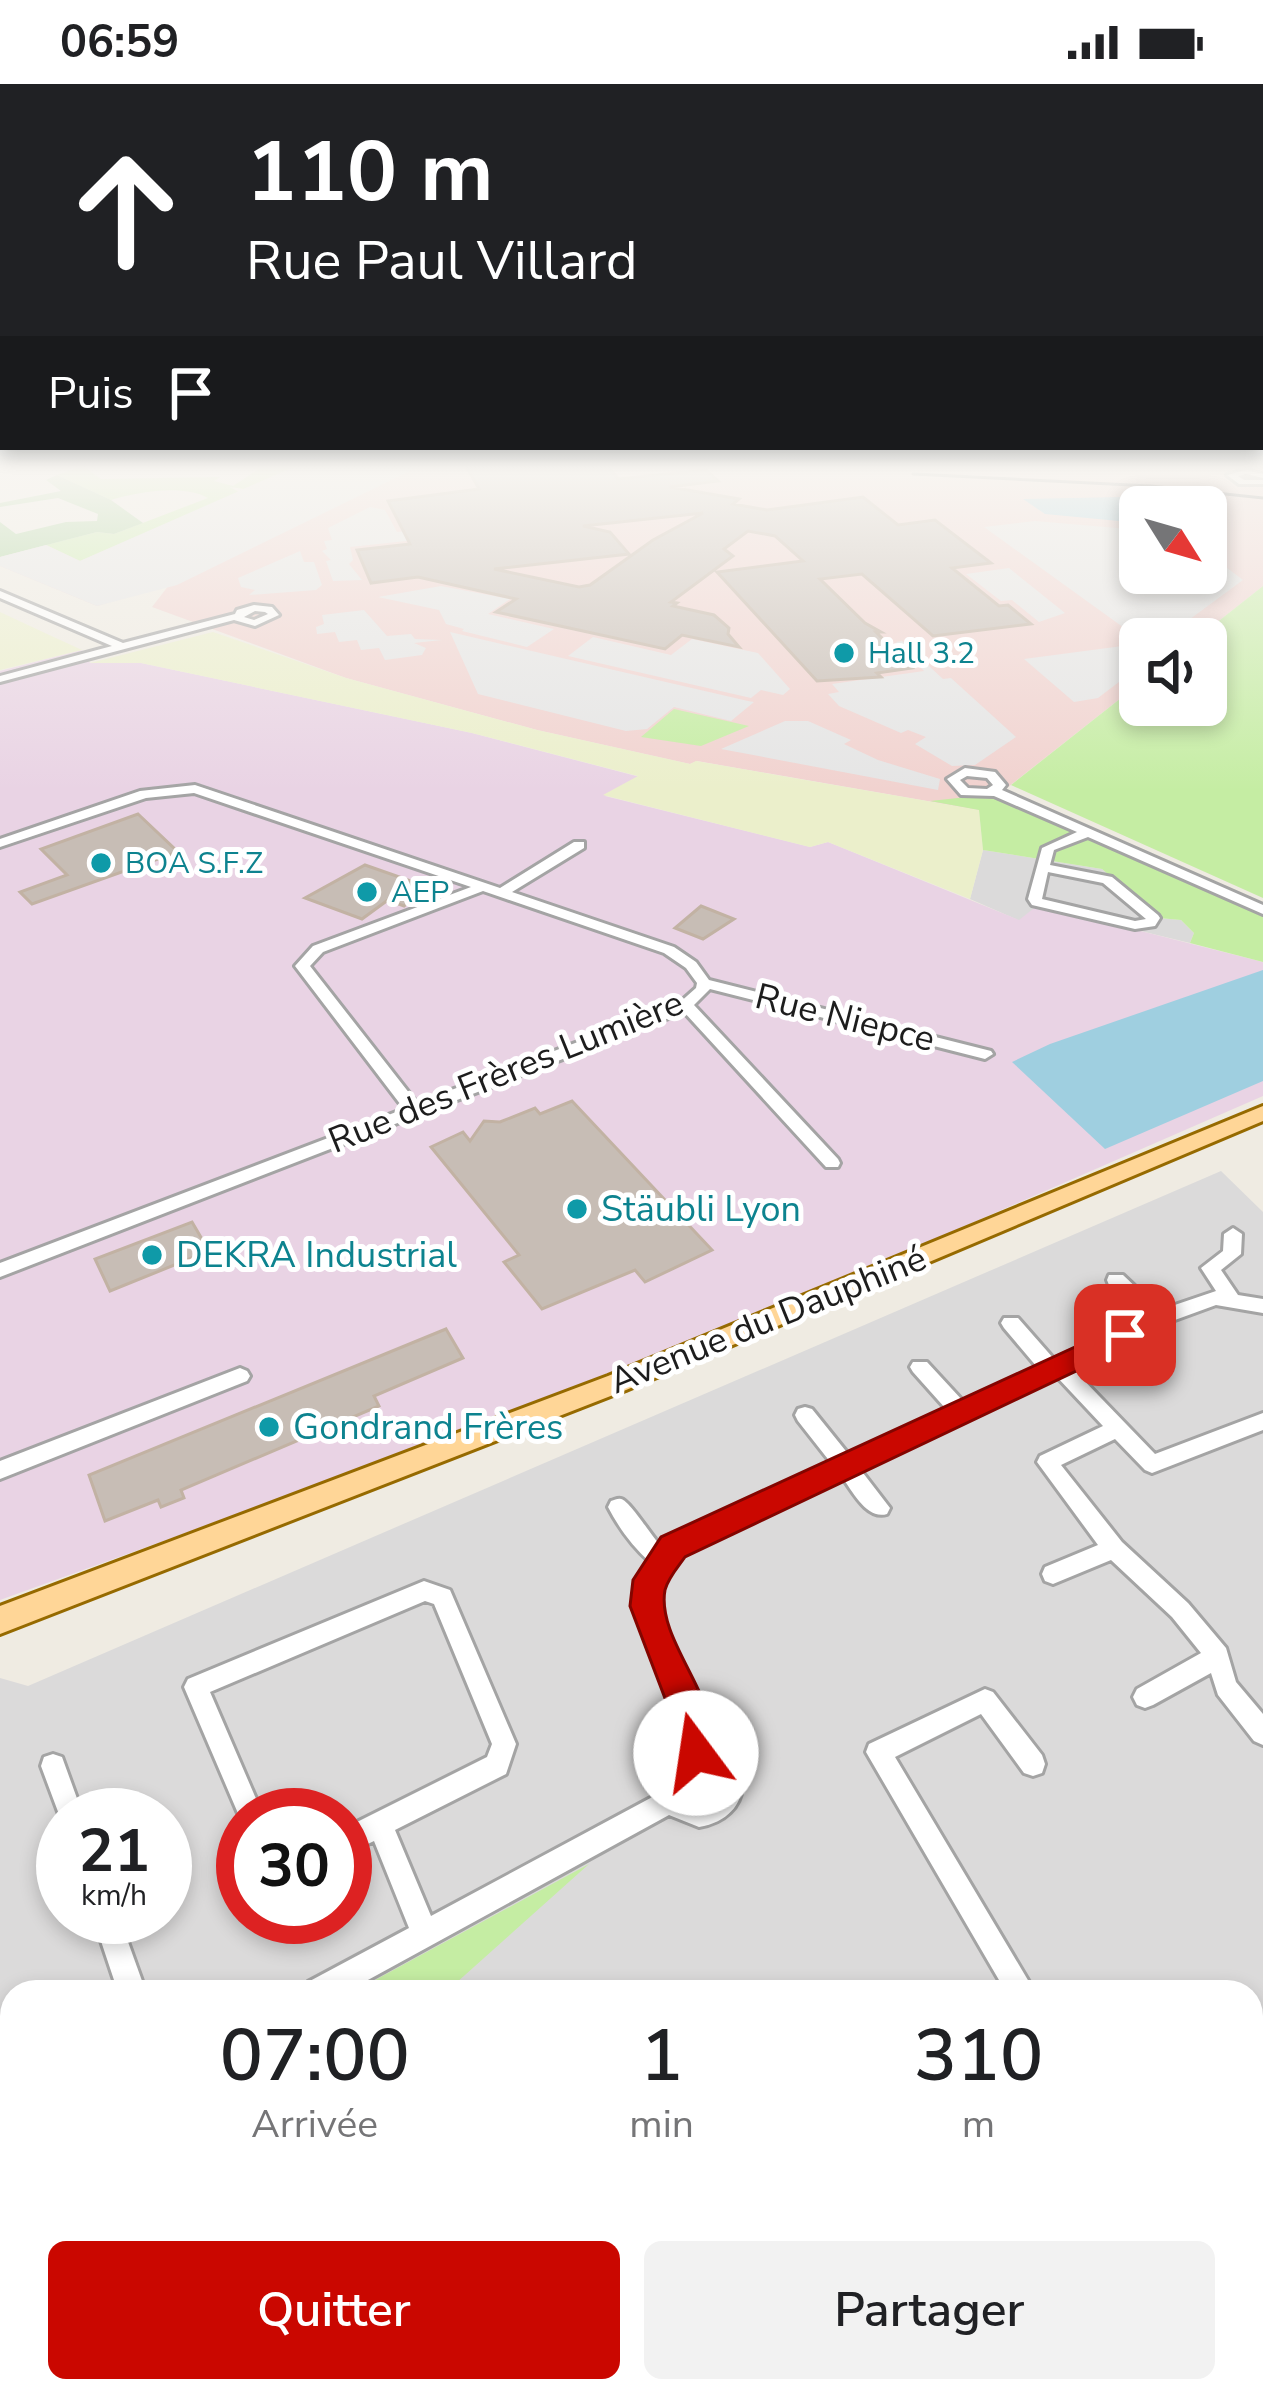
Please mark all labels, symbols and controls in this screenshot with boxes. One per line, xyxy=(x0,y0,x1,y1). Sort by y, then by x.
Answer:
text: 06:59 xyxy=(60,12,179,73)
text: 110 m xyxy=(246,115,494,230)
icon: ahead xyxy=(48,132,204,288)
text: Rue Paul Villard xyxy=(246,224,637,298)
icon: arrive xyxy=(158,360,224,426)
text: Puis xyxy=(48,363,134,424)
north arrow xyxy=(1119,486,1227,594)
map controls xyxy=(1119,486,1227,726)
button: sound xyxy=(1119,618,1227,726)
place label: Hall 3.2 xyxy=(868,633,975,674)
marker: Hall 3.2 xyxy=(831,640,857,666)
place label: BOA S.F.Z xyxy=(125,843,263,884)
marker: BOA S.F.Z xyxy=(88,850,114,876)
place label: AEP xyxy=(391,872,449,913)
marker: AEP xyxy=(354,879,380,905)
street label: Rue Niepce xyxy=(750,972,940,1064)
street label: Rue des Frères Lumière xyxy=(321,978,691,1166)
place label: Stäubli Lyon xyxy=(601,1185,801,1234)
marker: Stäubli Lyon xyxy=(564,1196,590,1222)
place label: DEKRA Industrial xyxy=(176,1231,457,1280)
street label: Avenue du Dauphiné xyxy=(602,1234,934,1406)
marker: DEKRA Industrial xyxy=(139,1242,165,1268)
pin xyxy=(1074,1284,1176,1386)
icon: arrive xyxy=(1092,1302,1158,1368)
place label: Gondrand Frères xyxy=(293,1403,563,1452)
marker: Gondrand Frères xyxy=(256,1414,282,1440)
position arrow xyxy=(633,1690,759,1816)
speed limit sign: 30 xyxy=(216,1788,372,1944)
text: 21 xyxy=(78,1810,150,1892)
text: km/h xyxy=(81,1875,147,1916)
text: 07:00 xyxy=(220,2007,410,2105)
text: 1 xyxy=(640,2007,683,2105)
text: 310 xyxy=(914,2007,1043,2105)
text: Arrivée xyxy=(251,2098,378,2151)
text: min xyxy=(629,2098,694,2151)
text: m xyxy=(962,2098,995,2151)
button: Quitter xyxy=(48,2241,620,2379)
button: Partager xyxy=(644,2241,1215,2379)

